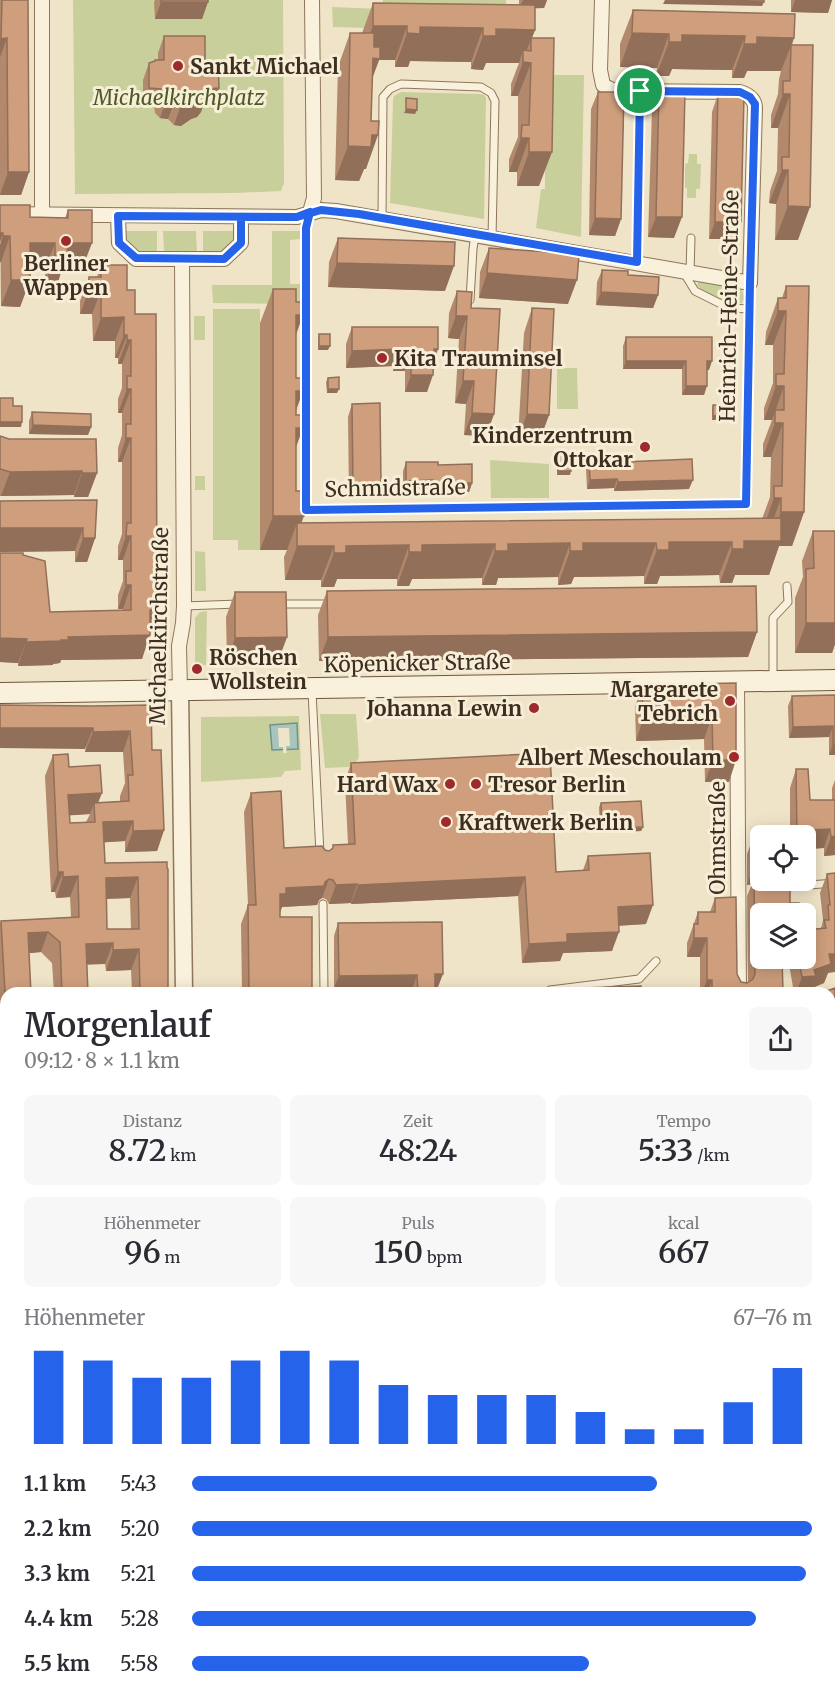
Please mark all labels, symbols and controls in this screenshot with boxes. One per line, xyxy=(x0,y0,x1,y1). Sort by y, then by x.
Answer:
place label: Sankt Michael xyxy=(190,53,339,80)
marker: Sankt Michael xyxy=(171,59,185,73)
pin xyxy=(614,65,665,116)
icon: arrive xyxy=(623,74,656,107)
park label: Michaelkirchplatz xyxy=(92,84,265,111)
street label: Heinrich-Heine-Straße xyxy=(713,190,745,422)
marker: Berliner Wappen xyxy=(59,234,73,248)
place label: Berliner Wappen xyxy=(23,250,109,301)
place label: Kita Trauminsel xyxy=(394,345,563,372)
marker: Kita Trauminsel xyxy=(375,351,389,365)
place label: Kinderzentrum Ottokar xyxy=(472,422,633,473)
marker: Kinderzentrum Ottokar xyxy=(638,440,652,454)
street label: Schmidstraße xyxy=(324,473,466,503)
street label: Michaelkirchstraße xyxy=(144,527,174,725)
place label: Röschen Wollstein xyxy=(208,644,307,695)
street label: Köpenicker Straße xyxy=(323,648,511,678)
marker: Röschen Wollstein xyxy=(190,662,204,676)
place label: Margarete Tebrich xyxy=(611,676,718,727)
marker: Margarete Tebrich xyxy=(723,694,737,708)
place label: Johanna Lewin xyxy=(365,695,522,722)
marker: Johanna Lewin xyxy=(527,701,541,715)
place label: Albert Meschoulam xyxy=(518,744,722,771)
marker: Albert Meschoulam xyxy=(727,750,741,764)
place label: Hard Wax xyxy=(337,771,438,798)
place label: Tresor Berlin xyxy=(488,771,626,798)
marker: Hard Wax xyxy=(443,777,457,791)
marker: Tresor Berlin xyxy=(469,777,483,791)
street label: Ohmstraße xyxy=(704,781,731,895)
place label: Kraftwerk Berlin xyxy=(458,809,633,836)
marker: Kraftwerk Berlin xyxy=(439,815,453,829)
map controls xyxy=(750,825,816,969)
button: locate xyxy=(750,825,816,891)
button: layers xyxy=(750,903,816,969)
text: Morgenlauf xyxy=(24,1005,211,1046)
button: share xyxy=(749,1007,812,1070)
text: 09:12 · 8 × 1.1 km xyxy=(24,1048,180,1073)
text: Distanz xyxy=(123,1111,182,1131)
text: Zeit xyxy=(403,1111,433,1131)
text: Tempo xyxy=(657,1111,711,1131)
text: 8.72 xyxy=(108,1131,166,1169)
text: 48:24 xyxy=(379,1131,457,1169)
text: 5:33 xyxy=(638,1131,694,1169)
text: km xyxy=(166,1145,196,1165)
text: /km xyxy=(694,1145,730,1165)
text: Höhenmeter xyxy=(104,1213,201,1233)
text: Puls xyxy=(401,1213,435,1233)
text: kcal xyxy=(668,1213,699,1233)
text: 96 xyxy=(124,1233,161,1271)
text: 150 xyxy=(374,1233,423,1271)
text: 667 xyxy=(658,1233,709,1271)
text: m xyxy=(161,1247,180,1267)
text: bpm xyxy=(423,1247,462,1267)
text: Höhenmeter xyxy=(24,1305,145,1330)
text: 67–76 m xyxy=(733,1305,812,1330)
text: 1.1 km xyxy=(24,1471,86,1496)
text: 5:43 xyxy=(120,1471,157,1496)
text: 2.2 km xyxy=(24,1516,91,1541)
text: 5:20 xyxy=(120,1516,160,1541)
text: 3.3 km xyxy=(24,1561,90,1586)
text: 5:21 xyxy=(120,1561,156,1586)
text: 4.4 km xyxy=(24,1606,93,1631)
text: 5:28 xyxy=(120,1606,159,1631)
text: 5.5 km xyxy=(24,1651,90,1676)
text: 5:58 xyxy=(120,1651,158,1676)

